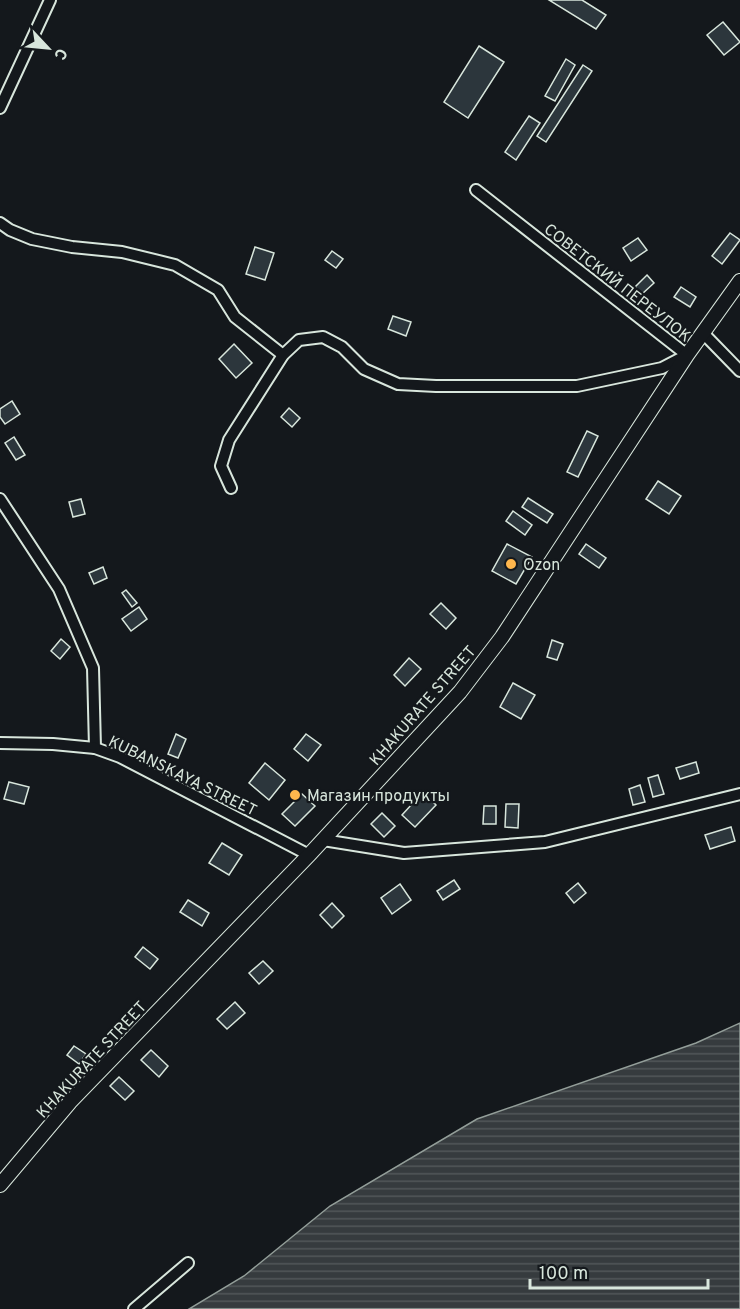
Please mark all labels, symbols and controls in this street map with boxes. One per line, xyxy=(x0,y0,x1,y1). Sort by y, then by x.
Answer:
north arrow xyxy=(18,18,78,78)
text: С xyxy=(48,45,71,63)
street label: СОВЕТСКИЙ ПЕРЕУЛОК xyxy=(539,218,695,347)
place label: Ozon xyxy=(523,556,560,576)
marker: Ozon xyxy=(504,557,518,571)
street label: KHAKURATE STREET xyxy=(366,642,481,770)
street label: KUBANSKAYA STREET xyxy=(105,732,260,821)
place label: Магазин продукты xyxy=(307,787,450,807)
marker: Магазин продукты xyxy=(288,788,302,802)
street label: KHAKURATE STREET xyxy=(33,998,152,1123)
scale bar xyxy=(530,1252,708,1290)
text: 100 m xyxy=(539,1263,588,1286)

